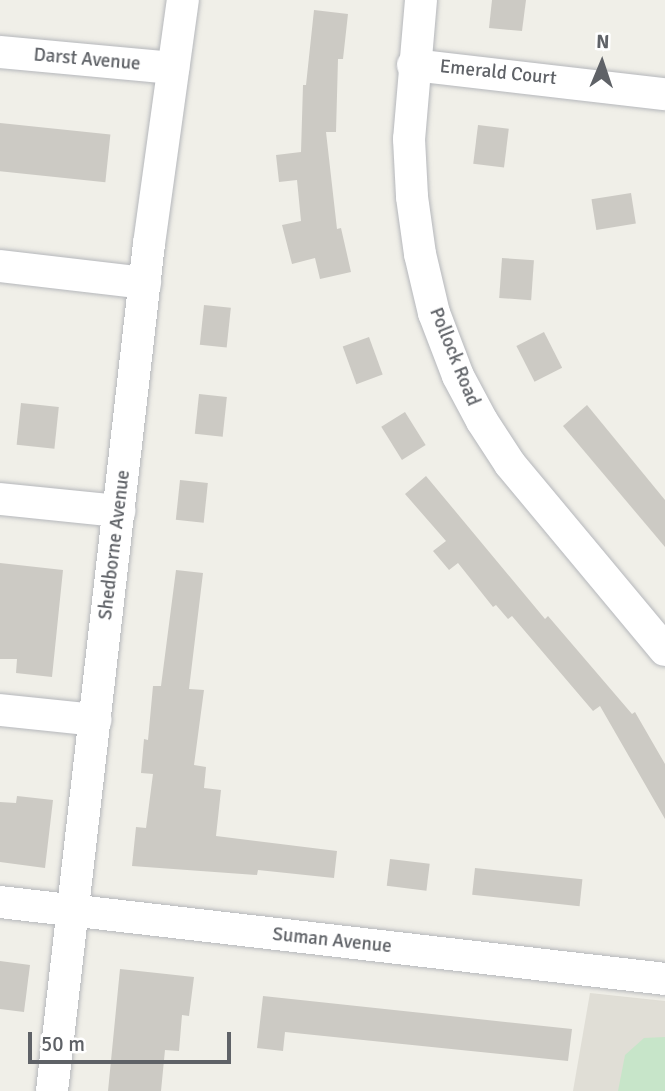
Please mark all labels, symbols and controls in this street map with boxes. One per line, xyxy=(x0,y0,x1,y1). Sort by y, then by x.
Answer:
north arrow xyxy=(567,28,637,98)
text: N xyxy=(596,30,610,54)
street label: Darst Avenue xyxy=(33,44,141,76)
street label: Emerald Court xyxy=(439,56,557,90)
street label: Pollock Road xyxy=(424,304,484,410)
street label: Shedborne Avenue xyxy=(94,469,136,621)
street label: Suman Avenue xyxy=(271,923,393,959)
scale bar xyxy=(32,1018,234,1062)
text: 50 m xyxy=(41,1031,85,1057)

